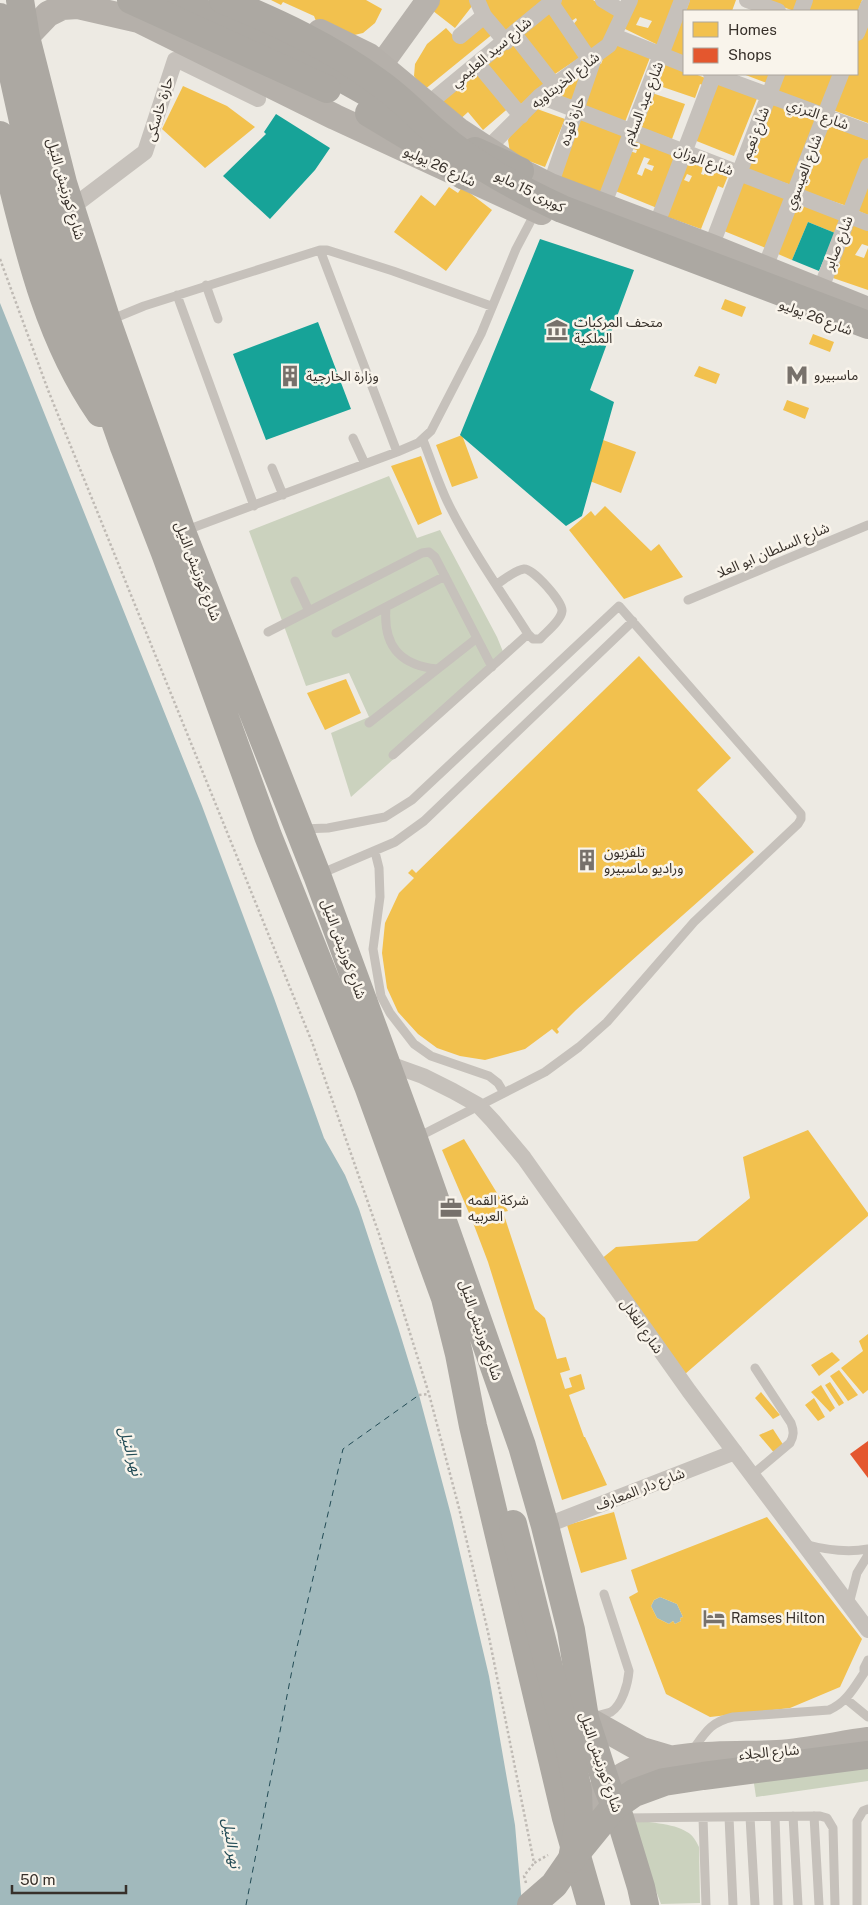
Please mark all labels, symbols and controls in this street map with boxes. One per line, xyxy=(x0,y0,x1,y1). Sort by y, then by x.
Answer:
legend xyxy=(683,10,858,75)
street label: شارع سيد العليمي xyxy=(448,14,536,93)
text: Homes xyxy=(728,21,777,38)
text: Shops xyxy=(728,46,772,63)
street label: شارع الخربتاويه xyxy=(528,48,604,114)
street label: شارع عبد السلام xyxy=(620,59,669,148)
street label: حارة خاسكى xyxy=(142,75,177,144)
street label: حارة فوده xyxy=(556,94,589,148)
street label: شارع الترزي xyxy=(784,96,851,136)
street label: شارع نعيم xyxy=(738,105,775,163)
street label: شارع العيسوي xyxy=(781,132,828,213)
street label: شارع كورنيش النيل xyxy=(41,136,88,243)
street label: شارع الوزان xyxy=(671,141,736,181)
street label: شارع 26 يوليو xyxy=(400,142,478,192)
street label: كوبرى 15 مايو xyxy=(492,167,568,216)
street label: شارع صابر xyxy=(820,214,858,274)
street label: شارع 26 يوليو xyxy=(776,296,855,341)
place label: متحف المركبات الملكية xyxy=(574,314,663,346)
museum icon: متحف المركبات الملكية xyxy=(544,317,570,343)
metro station icon: ماسبيرو xyxy=(784,362,810,388)
building icon: وزارة الخارجية xyxy=(277,363,303,389)
place label: ماسبيرو xyxy=(814,367,858,384)
place label: وزارة الخارجية xyxy=(306,368,379,385)
street label: شارع كورنيش النيل xyxy=(169,519,224,624)
street label: شارع السلطان ابو العلا xyxy=(714,519,833,584)
place label: تلفزيون وراديو ماسبيرو xyxy=(604,844,683,877)
building icon: تلفزيون وراديو ماسبيرو xyxy=(574,847,600,873)
street label: شارع كورنيش النيل xyxy=(316,897,370,1002)
place label: شركة القمه العربيه xyxy=(468,1192,529,1225)
office icon: شركة القمه العربيه xyxy=(438,1195,464,1221)
street label: شارع كورنيش النيل xyxy=(453,1278,506,1383)
street label: شارع الغلال xyxy=(615,1296,667,1358)
water label: نهر النيل xyxy=(115,1424,147,1480)
street label: شارع دار المعارف xyxy=(593,1465,688,1516)
hotel icon: Ramses Hilton xyxy=(701,1605,727,1631)
place label: Ramses Hilton xyxy=(731,1610,825,1626)
street label: شارع كورنيش النيل xyxy=(573,1710,626,1815)
street label: شارع الجلاء xyxy=(738,1741,800,1766)
water label: نهر النيل xyxy=(219,1817,245,1871)
scale bar xyxy=(12,1862,126,1894)
text: 50 m xyxy=(20,1871,55,1888)

